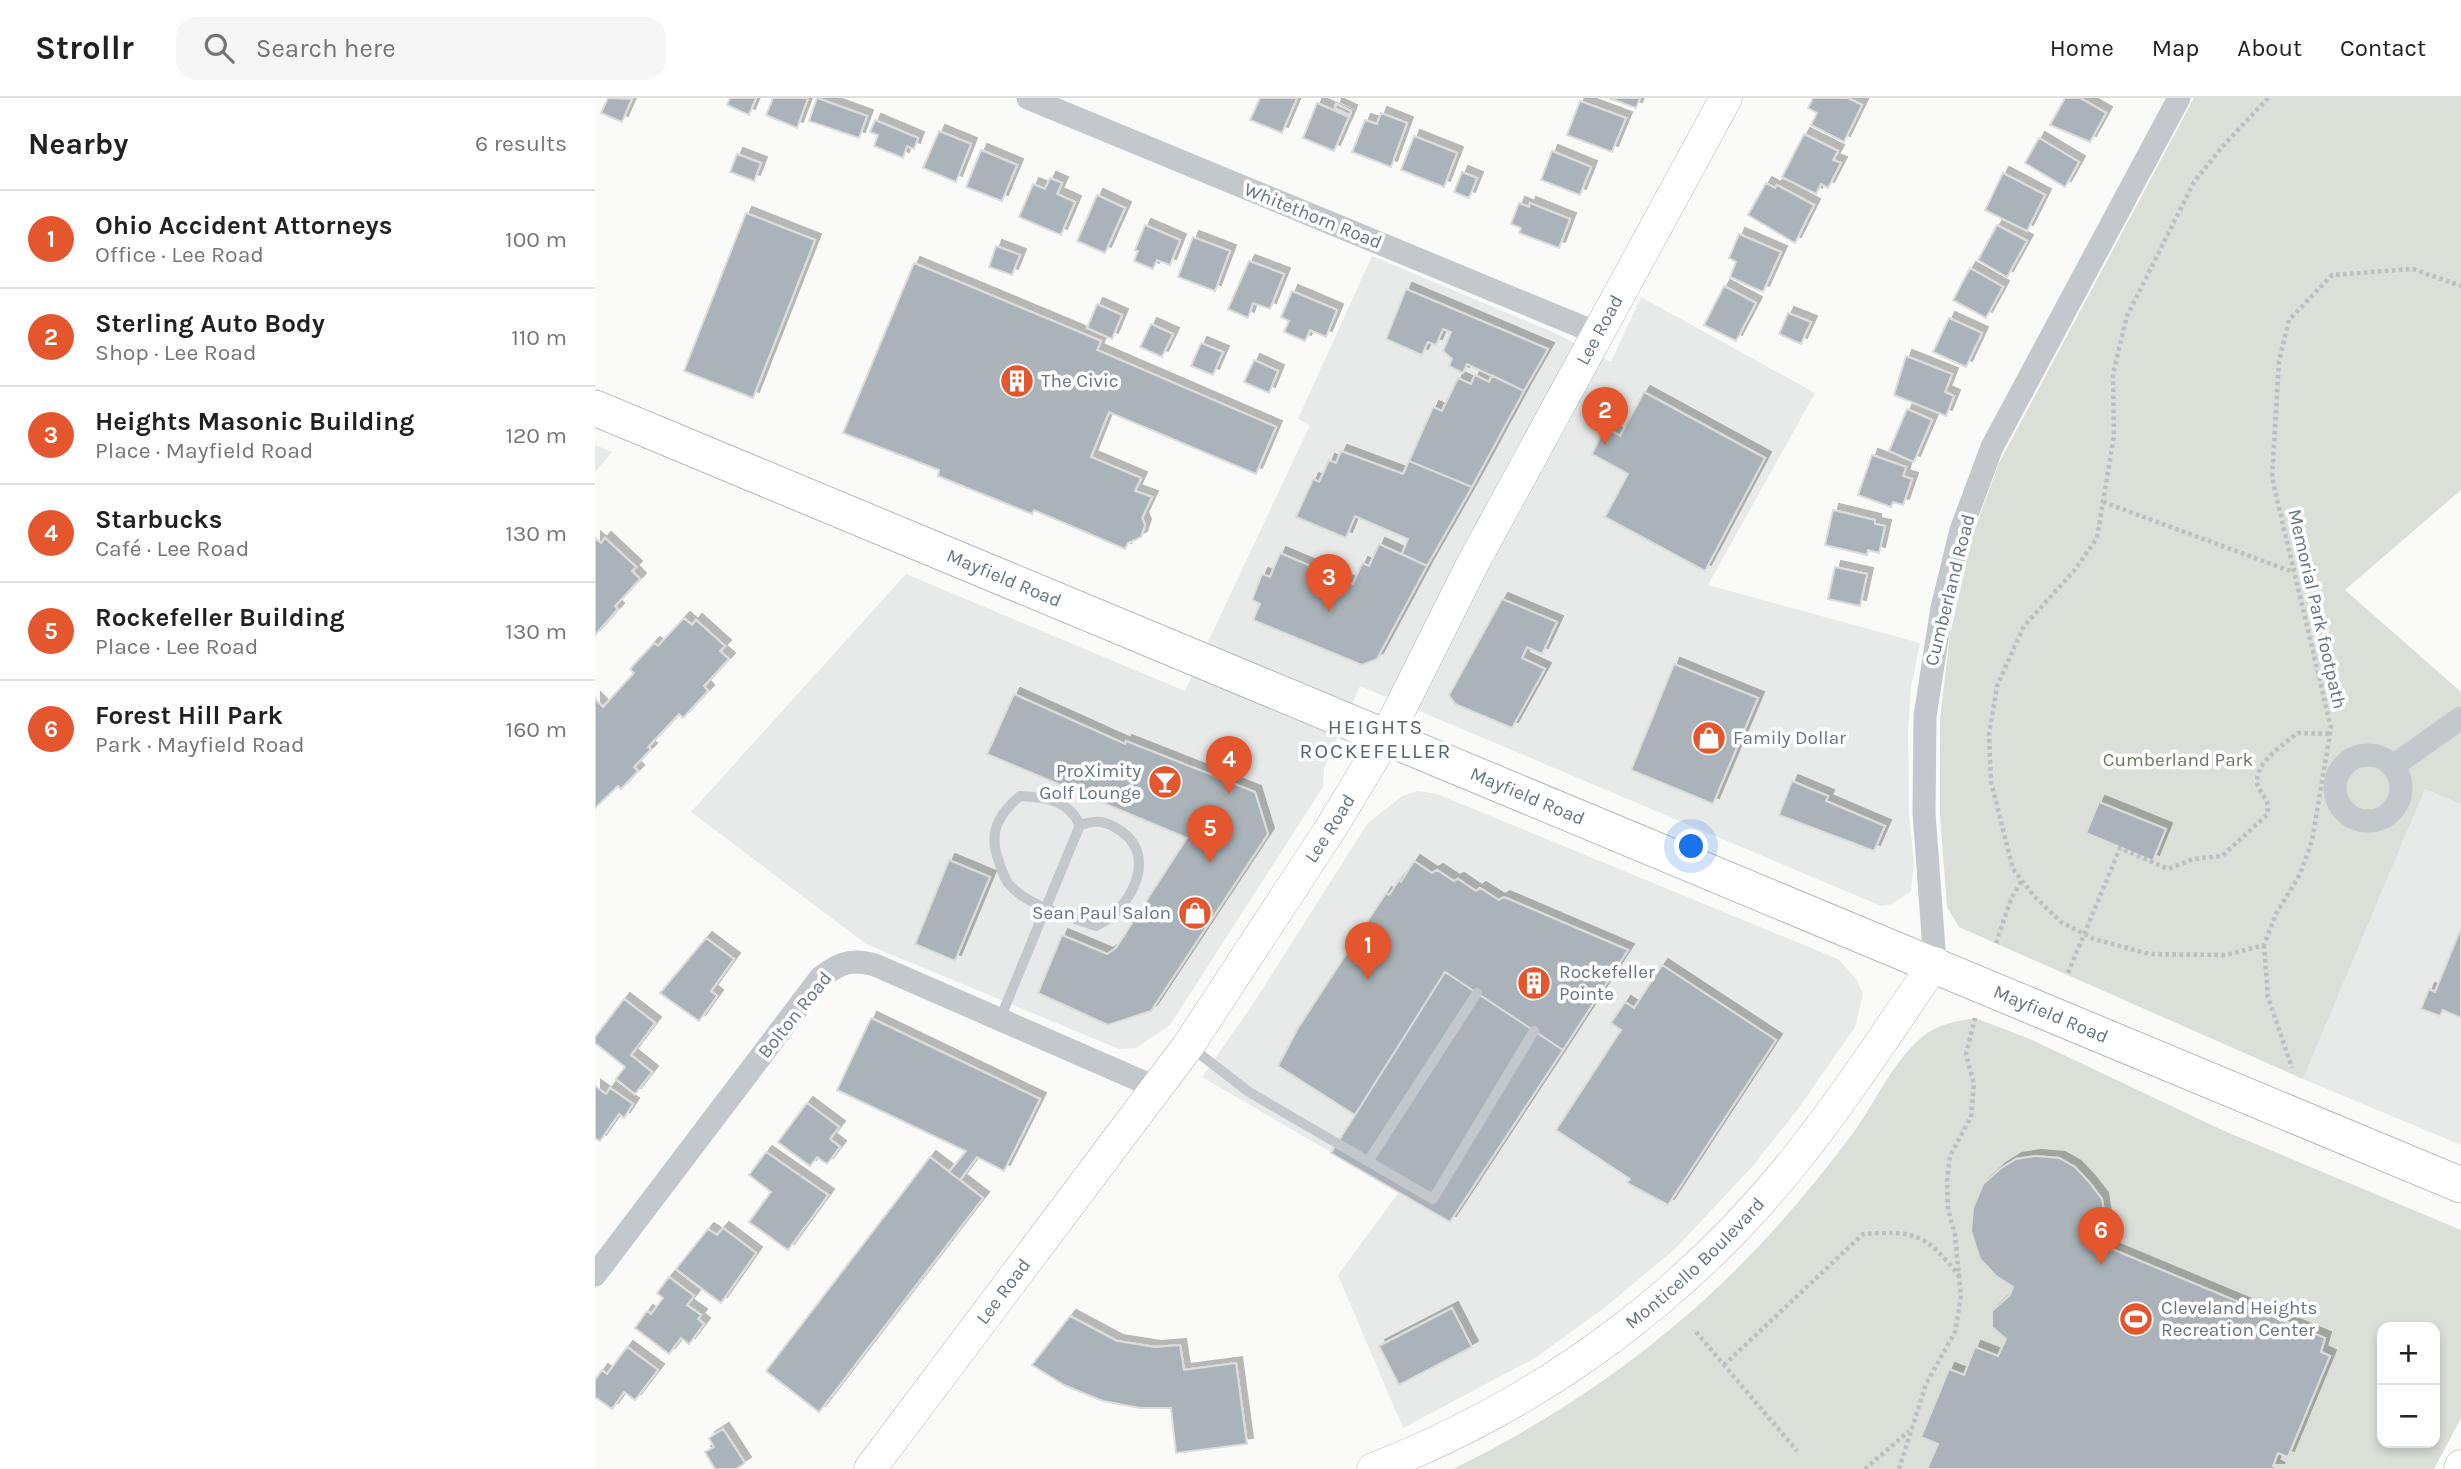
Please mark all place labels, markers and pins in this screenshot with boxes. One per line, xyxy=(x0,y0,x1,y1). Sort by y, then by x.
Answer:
building icon: The Civic xyxy=(998,362,1036,400)
place label: The Civic xyxy=(1041,370,1119,392)
pin: 2 xyxy=(1582,387,1628,445)
pin: 3 xyxy=(1306,554,1352,612)
shop icon: Family Dollar xyxy=(1690,719,1728,757)
place label: Family Dollar xyxy=(1733,727,1846,749)
pin: 4 xyxy=(1206,736,1252,794)
place label: ProXimity Golf Lounge xyxy=(1039,760,1141,804)
bar icon: ProXimity Golf Lounge xyxy=(1146,763,1184,801)
pin: 5 xyxy=(1187,805,1233,863)
shop icon: Sean Paul Salon xyxy=(1176,894,1214,932)
place label: Sean Paul Salon xyxy=(1032,902,1171,924)
pin: 1 xyxy=(1345,922,1391,980)
place label: Rockefeller Pointe xyxy=(1559,961,1655,1005)
building icon: Rockefeller Pointe xyxy=(1515,964,1553,1002)
pin: 6 xyxy=(2078,1207,2124,1265)
place label: Cleveland Heights Recreation Center xyxy=(2161,1297,2318,1341)
sports icon: Cleveland Heights Recreation Center xyxy=(2117,1300,2155,1338)

